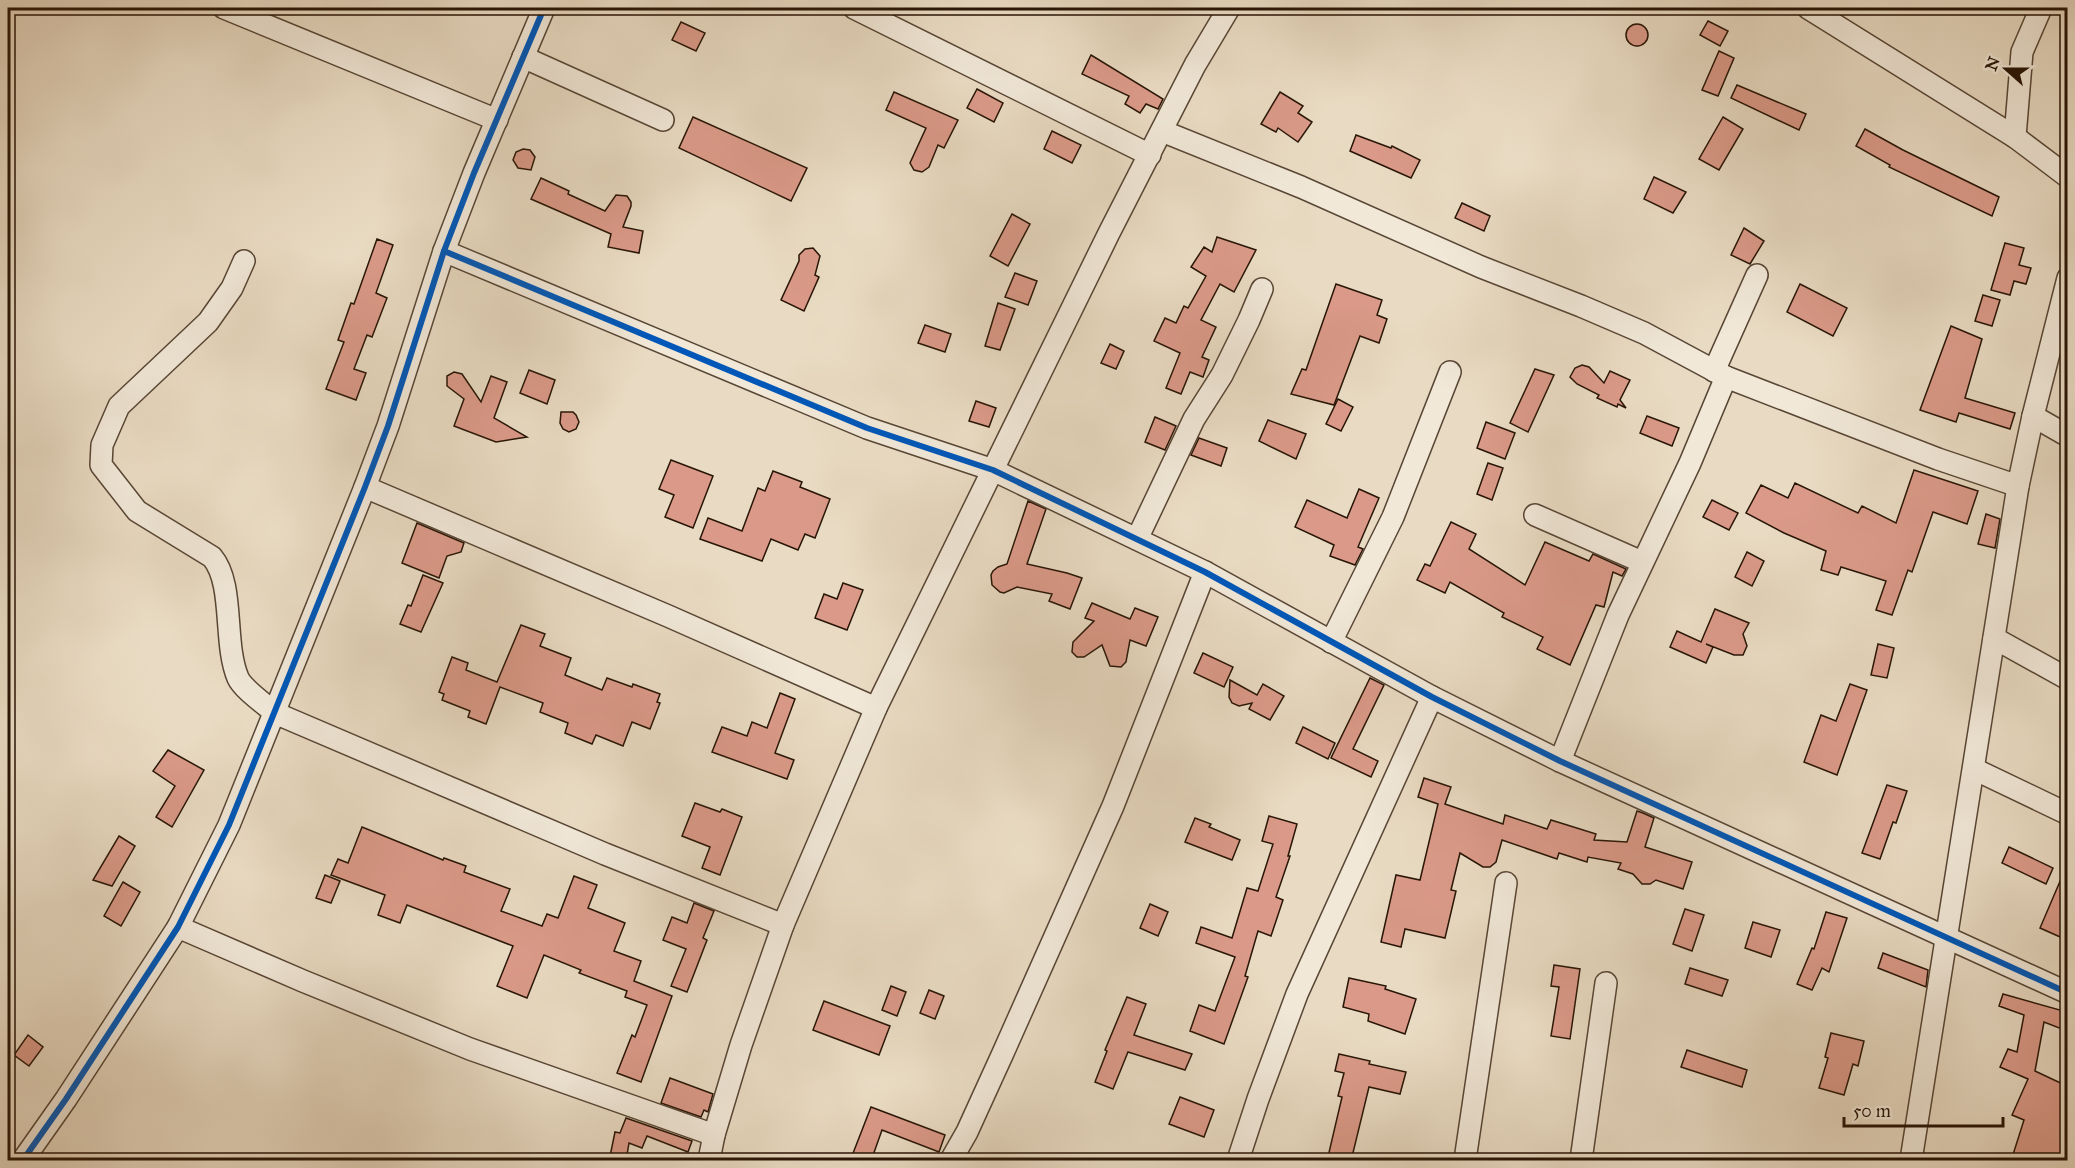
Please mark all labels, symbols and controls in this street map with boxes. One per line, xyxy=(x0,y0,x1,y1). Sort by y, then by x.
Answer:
north arrow xyxy=(1976,39,2036,99)
text: N xyxy=(1981,54,2004,74)
scale bar xyxy=(1844,1090,2003,1128)
text: 50 m xyxy=(1853,1100,1891,1122)

